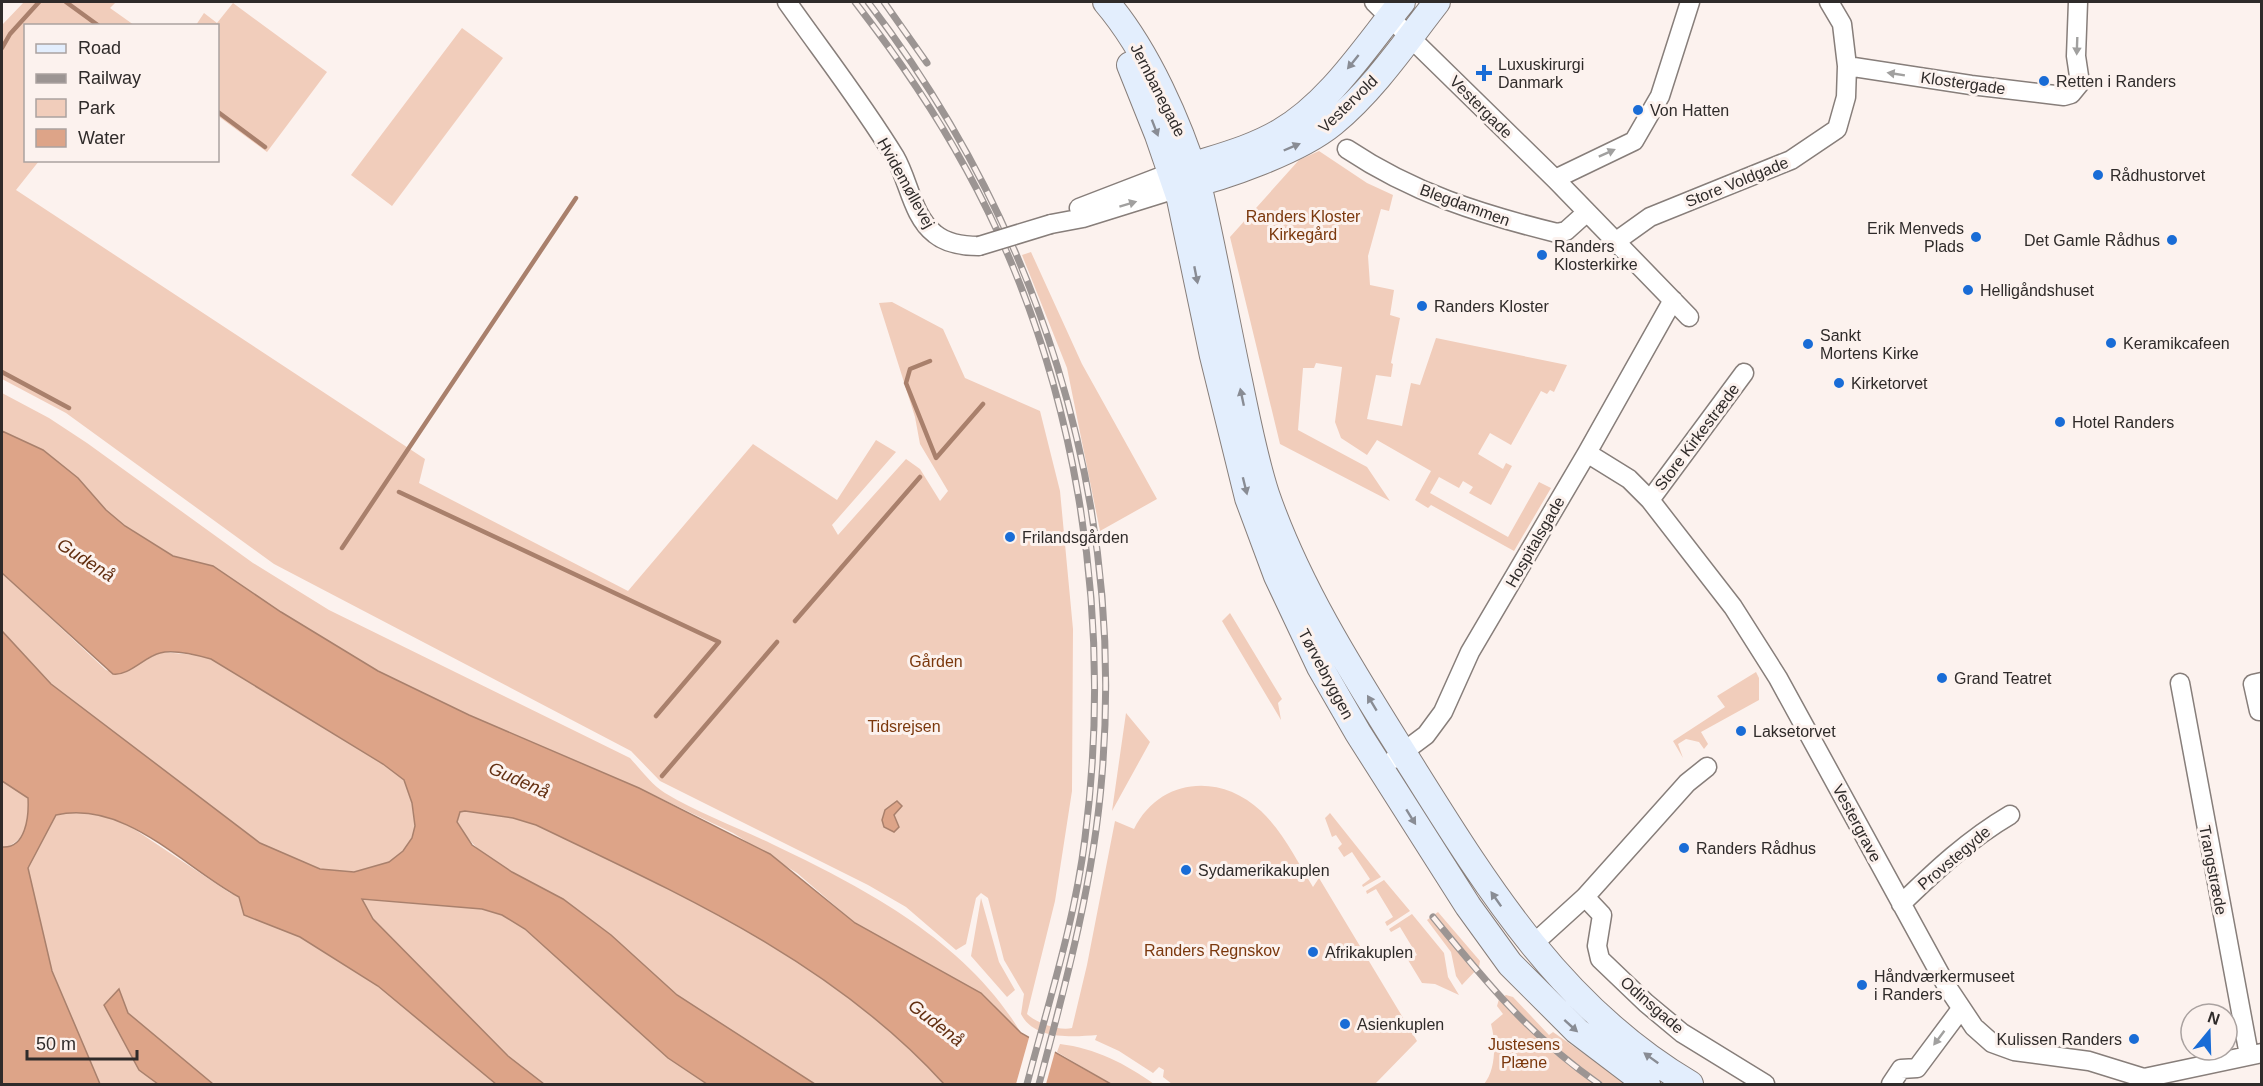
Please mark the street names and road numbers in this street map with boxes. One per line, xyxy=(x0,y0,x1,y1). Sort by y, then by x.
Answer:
street label: Jernbanegade xyxy=(1127,41,1189,140)
street label: Klostergade xyxy=(1920,69,2007,97)
street label: Vestervold xyxy=(1315,72,1381,136)
street label: Vestergade xyxy=(1446,72,1516,142)
street label: Hvidemøllevej xyxy=(874,135,938,231)
street label: Store Voldgade xyxy=(1683,154,1791,210)
street label: Blegdammen xyxy=(1418,181,1512,229)
street label: Store Kirkestræde xyxy=(1651,380,1743,494)
street label: Hospitalsgade xyxy=(1502,494,1568,590)
street label: Tørvebryggen xyxy=(1295,626,1357,722)
street label: Vestergrave xyxy=(1829,781,1885,865)
street label: Provstegyde xyxy=(1914,823,1994,893)
street label: Trangstræde xyxy=(2196,824,2230,916)
street label: Odinsgade xyxy=(1617,973,1687,1037)

